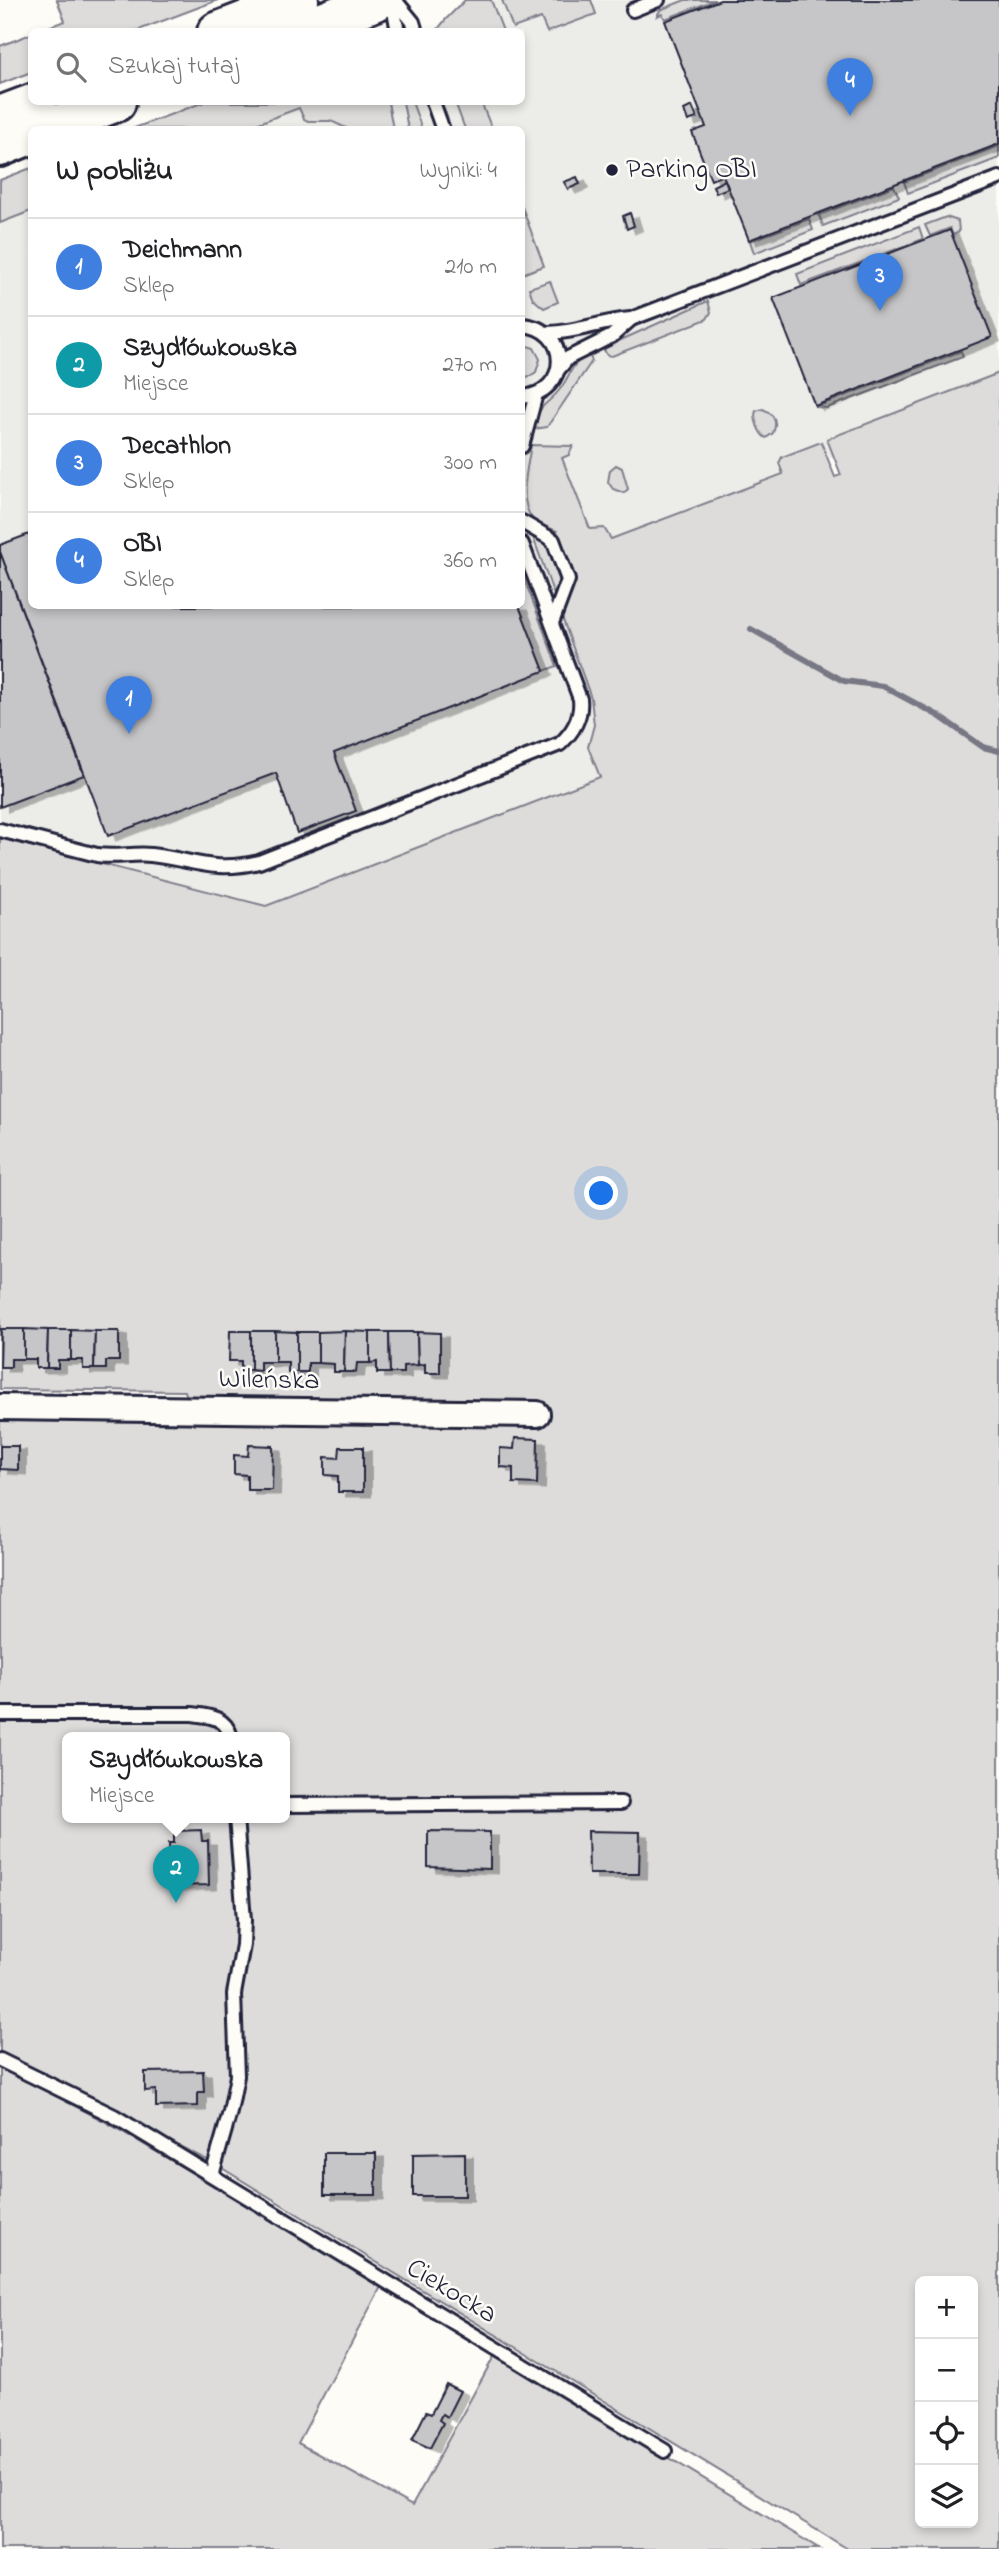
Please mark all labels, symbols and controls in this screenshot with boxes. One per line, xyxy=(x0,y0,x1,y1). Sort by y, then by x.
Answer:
search box xyxy=(28,28,525,105)
icon: search xyxy=(52,48,90,86)
text: Szukaj tutaj xyxy=(108,48,239,86)
pin: 4 xyxy=(827,58,873,116)
text: W pobliżu xyxy=(56,150,173,194)
place label: Parking OBI xyxy=(626,150,757,191)
text: Wyniki: 4 xyxy=(420,155,497,188)
marker: Parking OBI xyxy=(604,162,620,178)
text: Deichmann xyxy=(123,232,242,270)
text: 1 xyxy=(75,251,83,284)
text: 210 m xyxy=(445,251,497,284)
pin: 3 xyxy=(857,253,903,311)
text: Sklep xyxy=(123,270,175,303)
text: Szydłówkowska xyxy=(123,330,297,368)
text: 2 xyxy=(73,349,85,382)
text: 270 m xyxy=(443,349,497,382)
text: Miejsce xyxy=(123,368,188,401)
text: Decathlon xyxy=(123,428,231,466)
text: 3 xyxy=(74,447,84,480)
text: 300 m xyxy=(444,447,497,480)
text: Sklep xyxy=(123,466,175,499)
text: OBI xyxy=(123,526,162,564)
text: 4 xyxy=(74,545,84,578)
text: 360 m xyxy=(444,545,497,578)
text: Sklep xyxy=(123,564,175,597)
pin: 1 xyxy=(106,676,152,734)
your location xyxy=(584,1176,618,1210)
street label: Wileńska xyxy=(218,1360,320,1402)
popup xyxy=(62,1732,290,1823)
text: Szydłówkowska xyxy=(89,1742,263,1780)
text: Miejsce xyxy=(89,1780,154,1813)
pin: 2 xyxy=(153,1845,199,1903)
street label: Ciekocka xyxy=(398,2249,504,2335)
map controls xyxy=(915,2276,978,2528)
button: + xyxy=(915,2276,978,2339)
button: − xyxy=(915,2339,978,2402)
button: locate xyxy=(915,2402,978,2465)
button: layers xyxy=(915,2465,978,2528)

